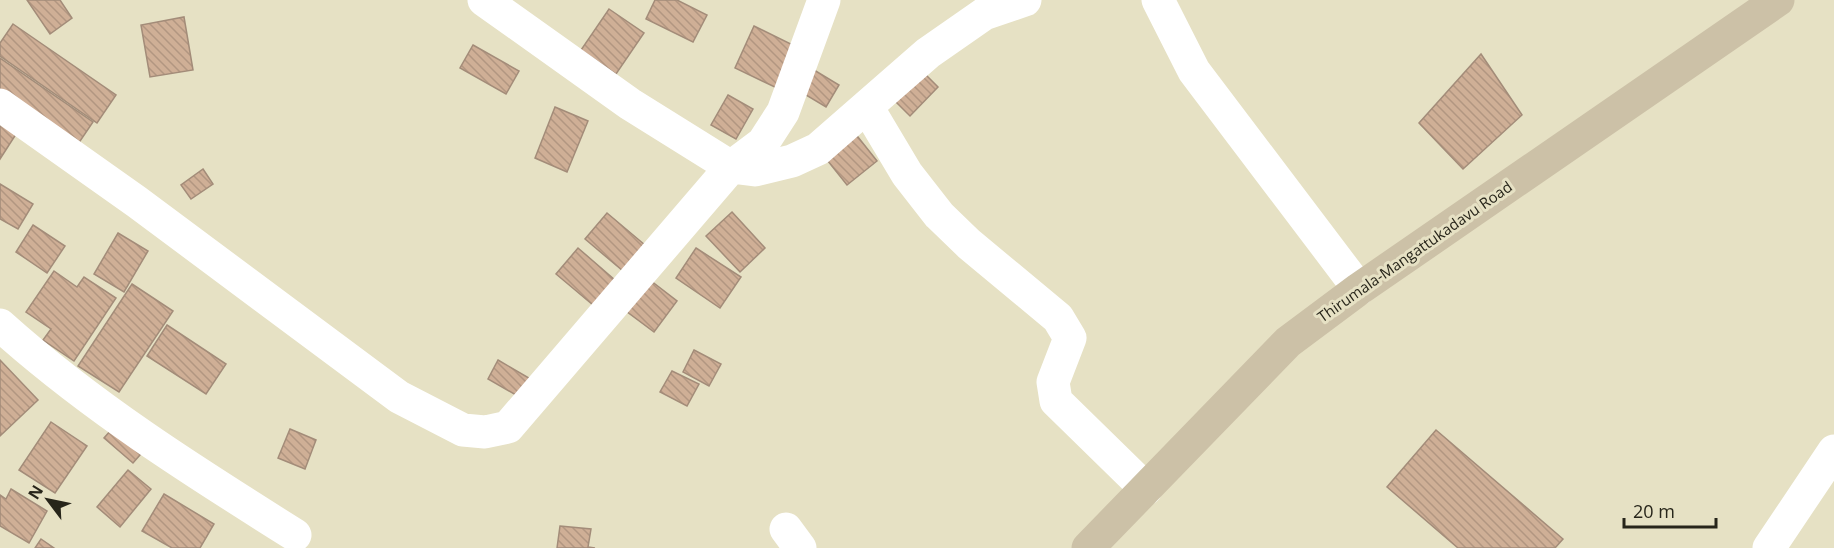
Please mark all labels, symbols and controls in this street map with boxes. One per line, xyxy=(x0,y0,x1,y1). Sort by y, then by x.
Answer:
street label: Thirumala-Mangattukadavu Road xyxy=(1313,176,1516,326)
north arrow xyxy=(18,470,78,530)
text: N xyxy=(23,481,48,503)
scale bar xyxy=(1624,491,1716,529)
text: 20 m xyxy=(1633,499,1675,523)

